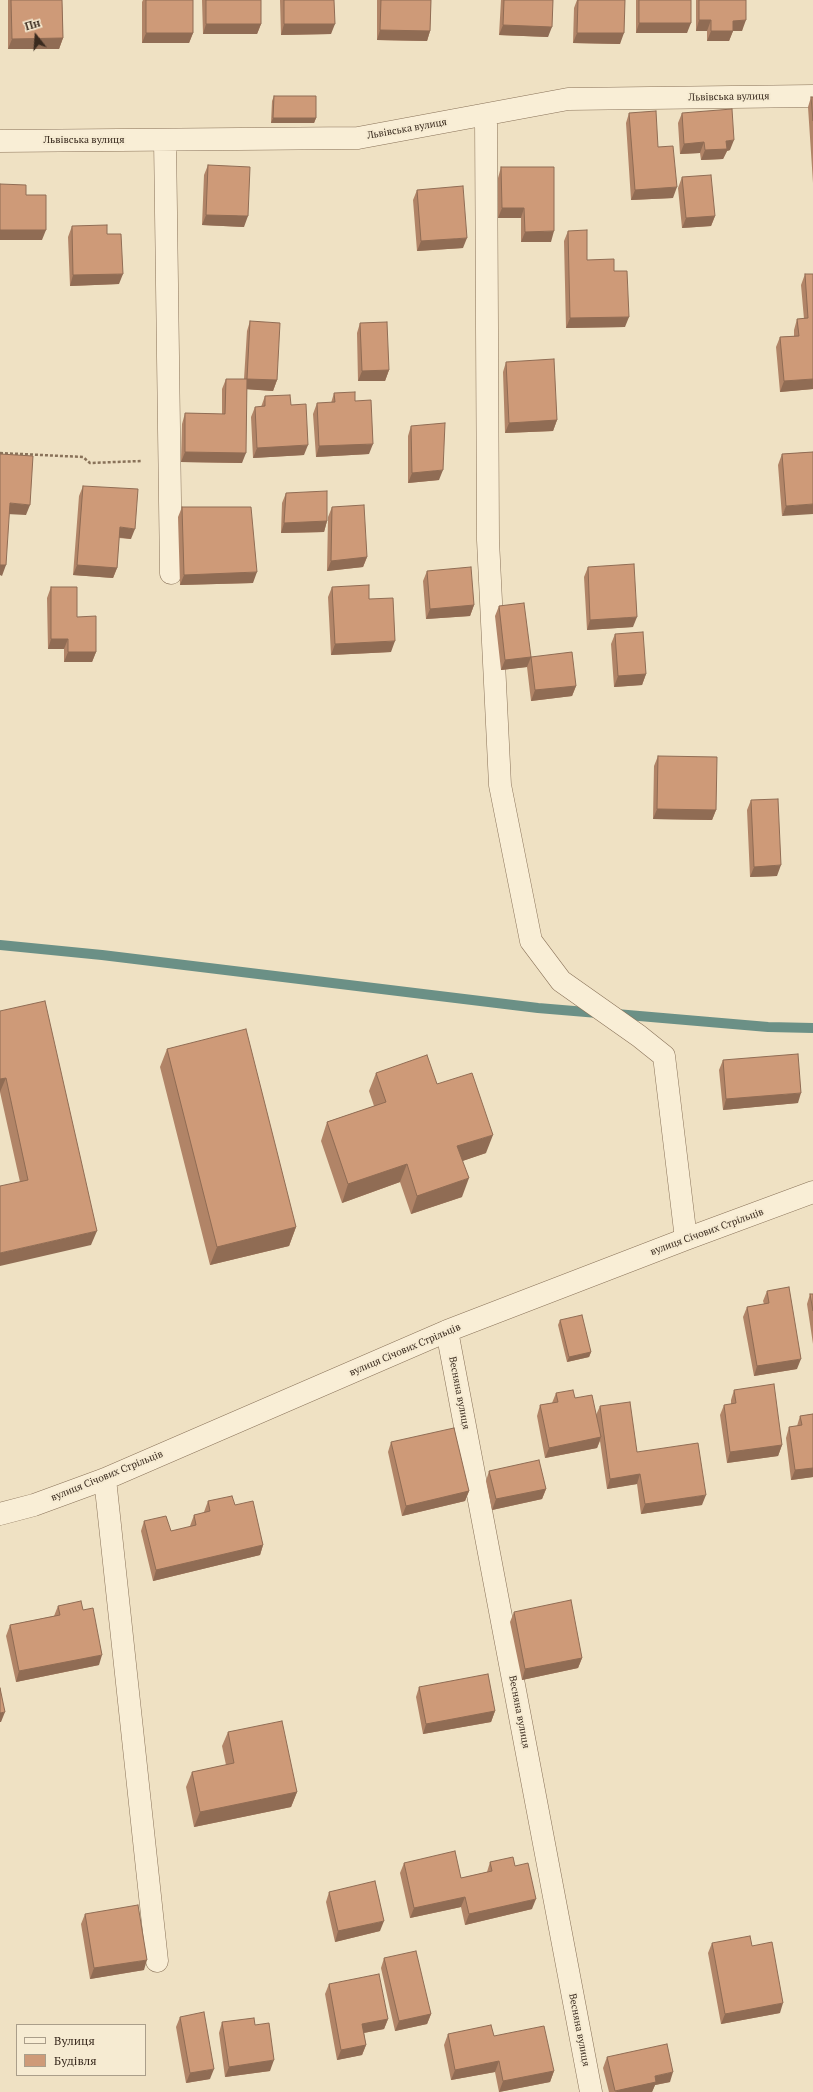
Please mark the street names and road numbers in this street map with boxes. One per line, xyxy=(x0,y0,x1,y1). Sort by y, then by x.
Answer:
street label: Львівська вулиця xyxy=(688,90,770,104)
street label: Львівська вулиця xyxy=(366,116,448,142)
street label: Львівська вулиця xyxy=(44,134,124,146)
street label: вулиця Січових Стрільців xyxy=(649,1206,765,1258)
street label: вулиця Січових Стрільців xyxy=(348,1321,462,1379)
street label: Весняна вулиця xyxy=(446,1356,472,1430)
street label: вулиця Січових Стрільців xyxy=(49,1448,165,1504)
street label: Весняна вулиця xyxy=(506,1675,532,1749)
street label: Весняна вулиця xyxy=(566,1993,592,2067)

